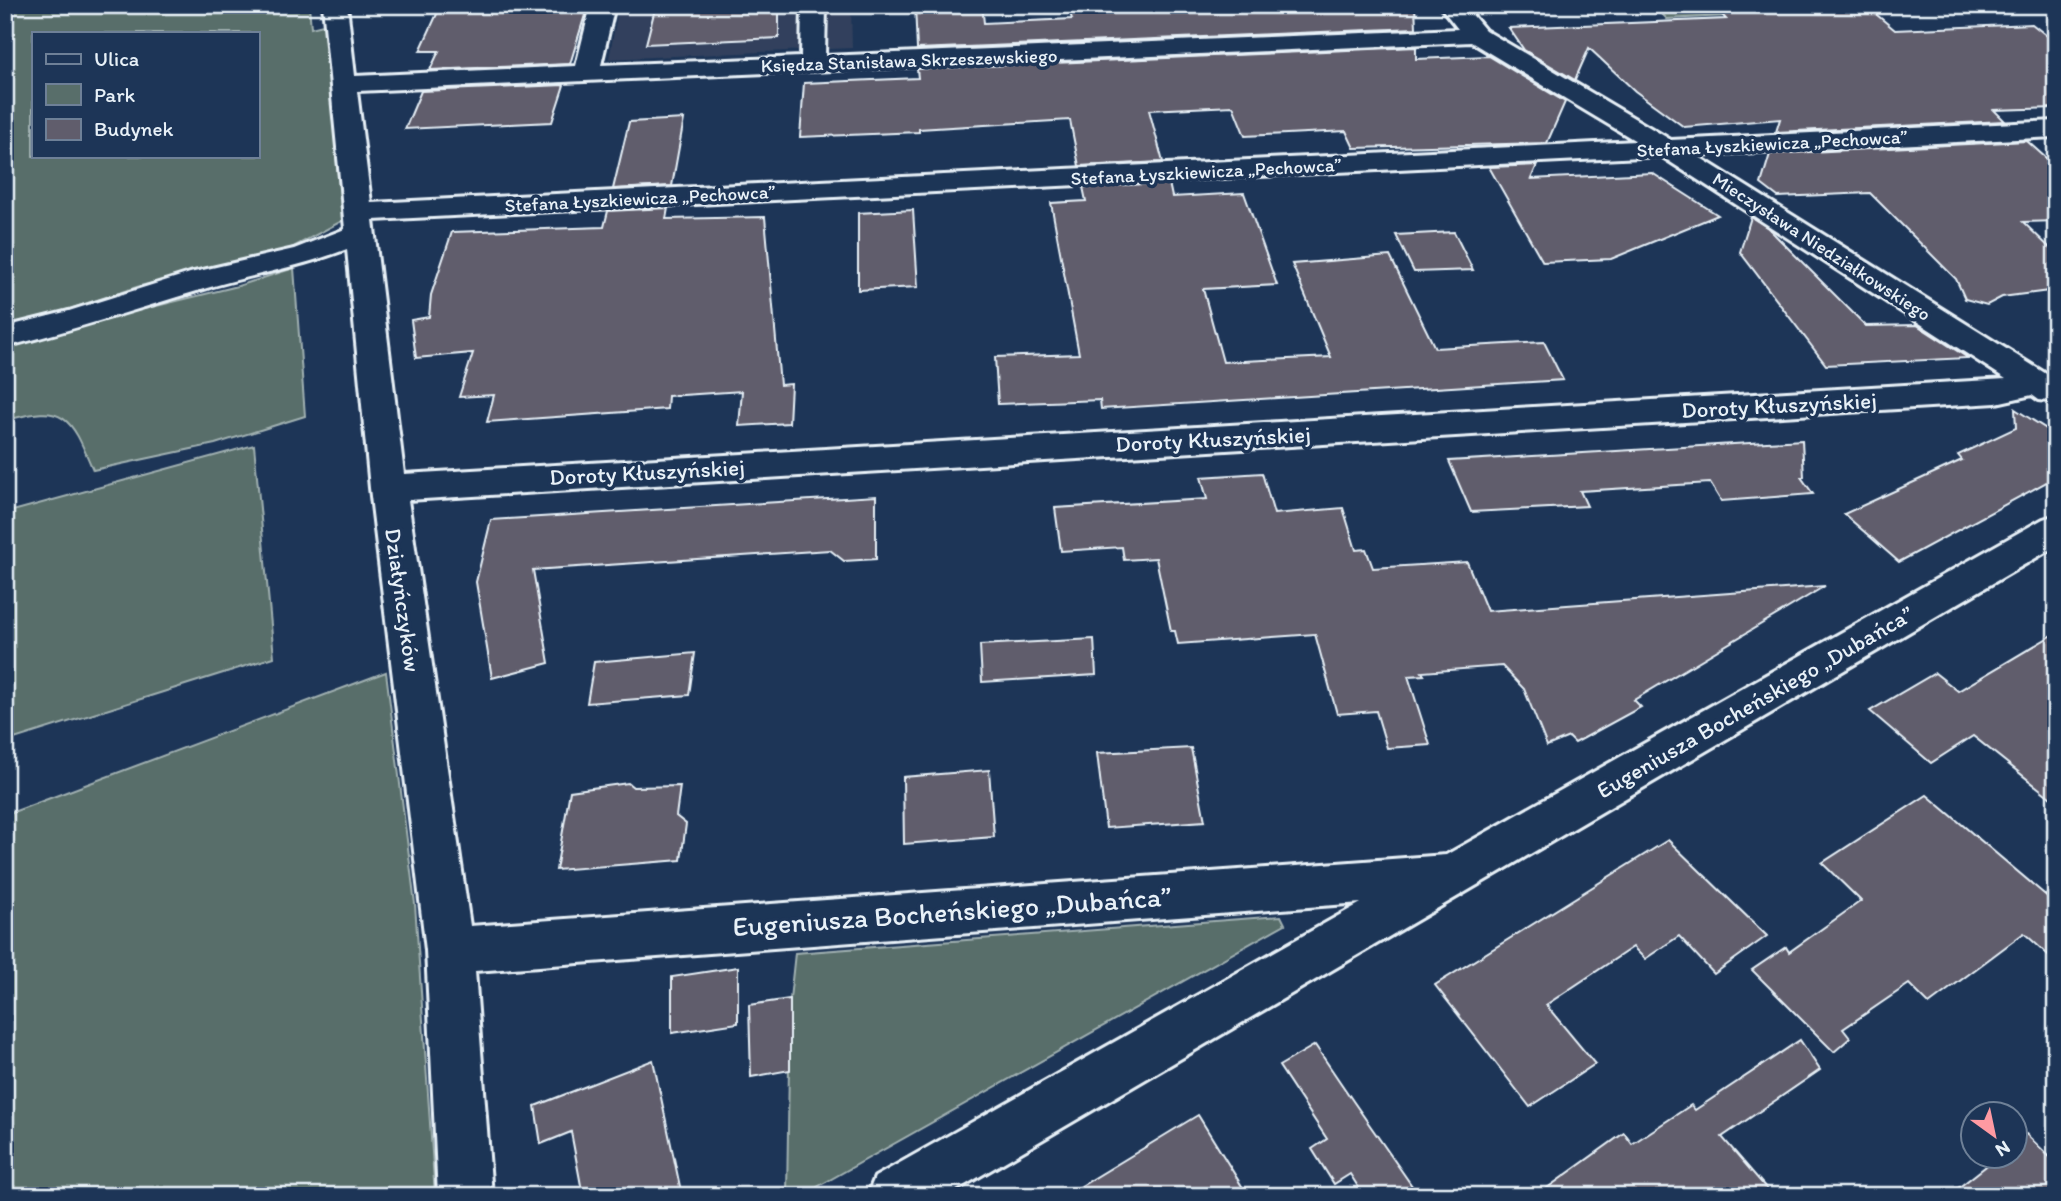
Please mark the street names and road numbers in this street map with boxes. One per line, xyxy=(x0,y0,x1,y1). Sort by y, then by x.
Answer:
street label: Księdza Stanisława Skrzeszewskiego xyxy=(760,44,1058,77)
street label: Stefana Łyszkiewicza „Pechowca” xyxy=(1636,125,1908,162)
street label: Stefana Łyszkiewicza „Pechowca” xyxy=(1070,153,1342,190)
street label: Mieczysława Niedziałkowskiego xyxy=(1708,167,1935,326)
street label: Stefana Łyszkiewicza „Pechowca” xyxy=(504,180,776,217)
street label: Doroty Kłuszyńskiej xyxy=(1681,386,1877,424)
street label: Doroty Kłuszyńskiej xyxy=(1115,420,1311,458)
street label: Doroty Kłuszyńskiej xyxy=(549,453,745,491)
street label: Działyńczyków xyxy=(379,526,427,674)
street label: Eugeniusza Bocheńskiego „Dubańca” xyxy=(1592,600,1918,804)
street label: Eugeniusza Bocheńskiego „Dubańca” xyxy=(731,879,1173,943)

